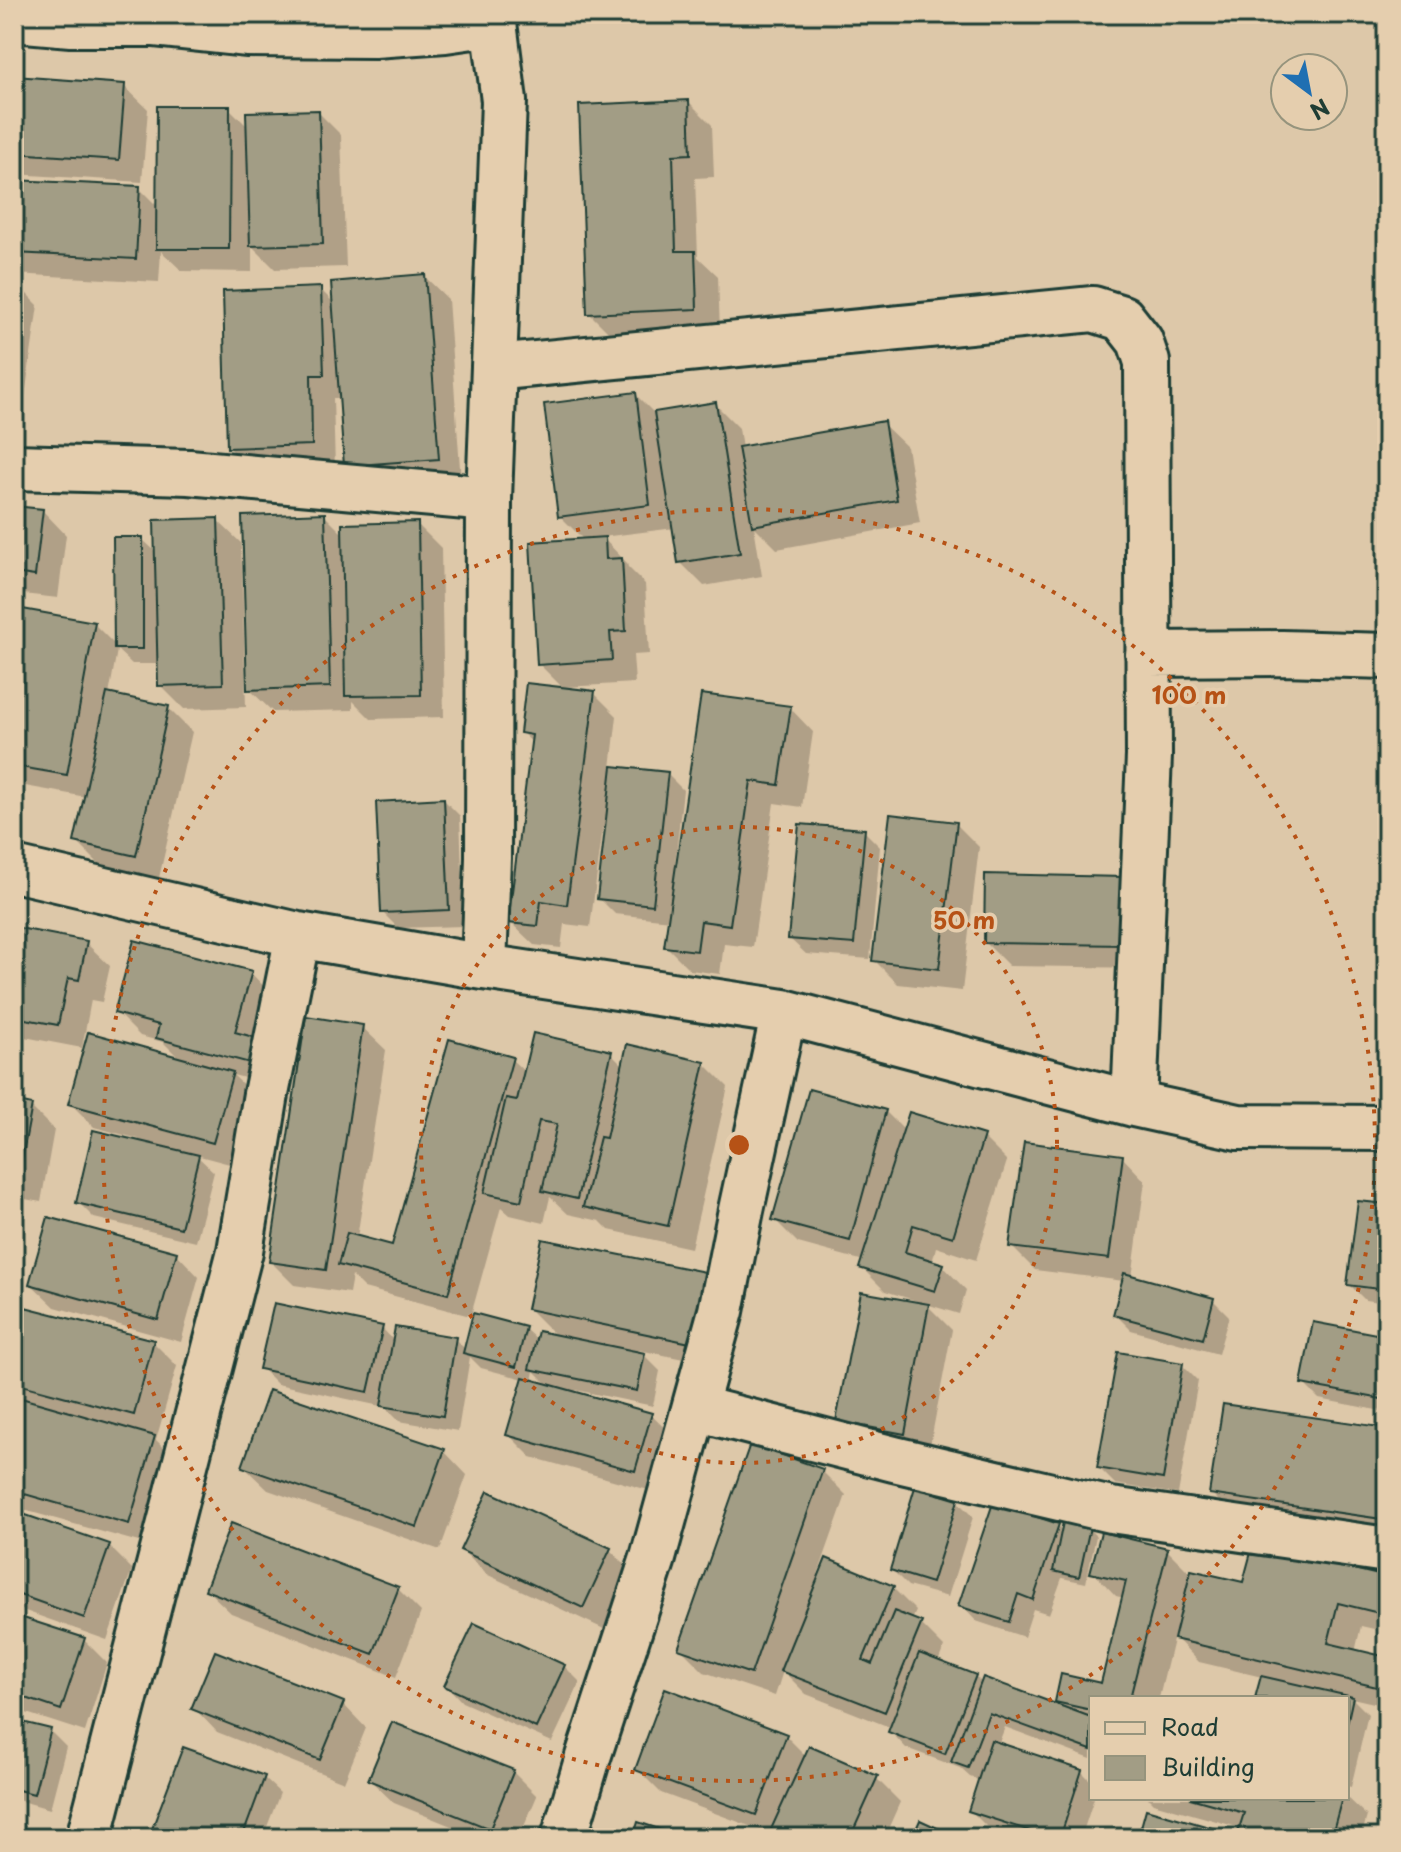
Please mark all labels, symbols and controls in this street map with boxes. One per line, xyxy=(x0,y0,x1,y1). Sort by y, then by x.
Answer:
north arrow xyxy=(1269,52,1349,132)
text: N xyxy=(1304,92,1337,129)
text: 100 m xyxy=(1152,676,1226,712)
text: 50 m xyxy=(933,901,995,937)
centre of rings xyxy=(725,1131,753,1159)
legend xyxy=(1089,1696,1349,1800)
text: Road xyxy=(1161,1708,1219,1744)
text: Building xyxy=(1161,1748,1255,1784)

